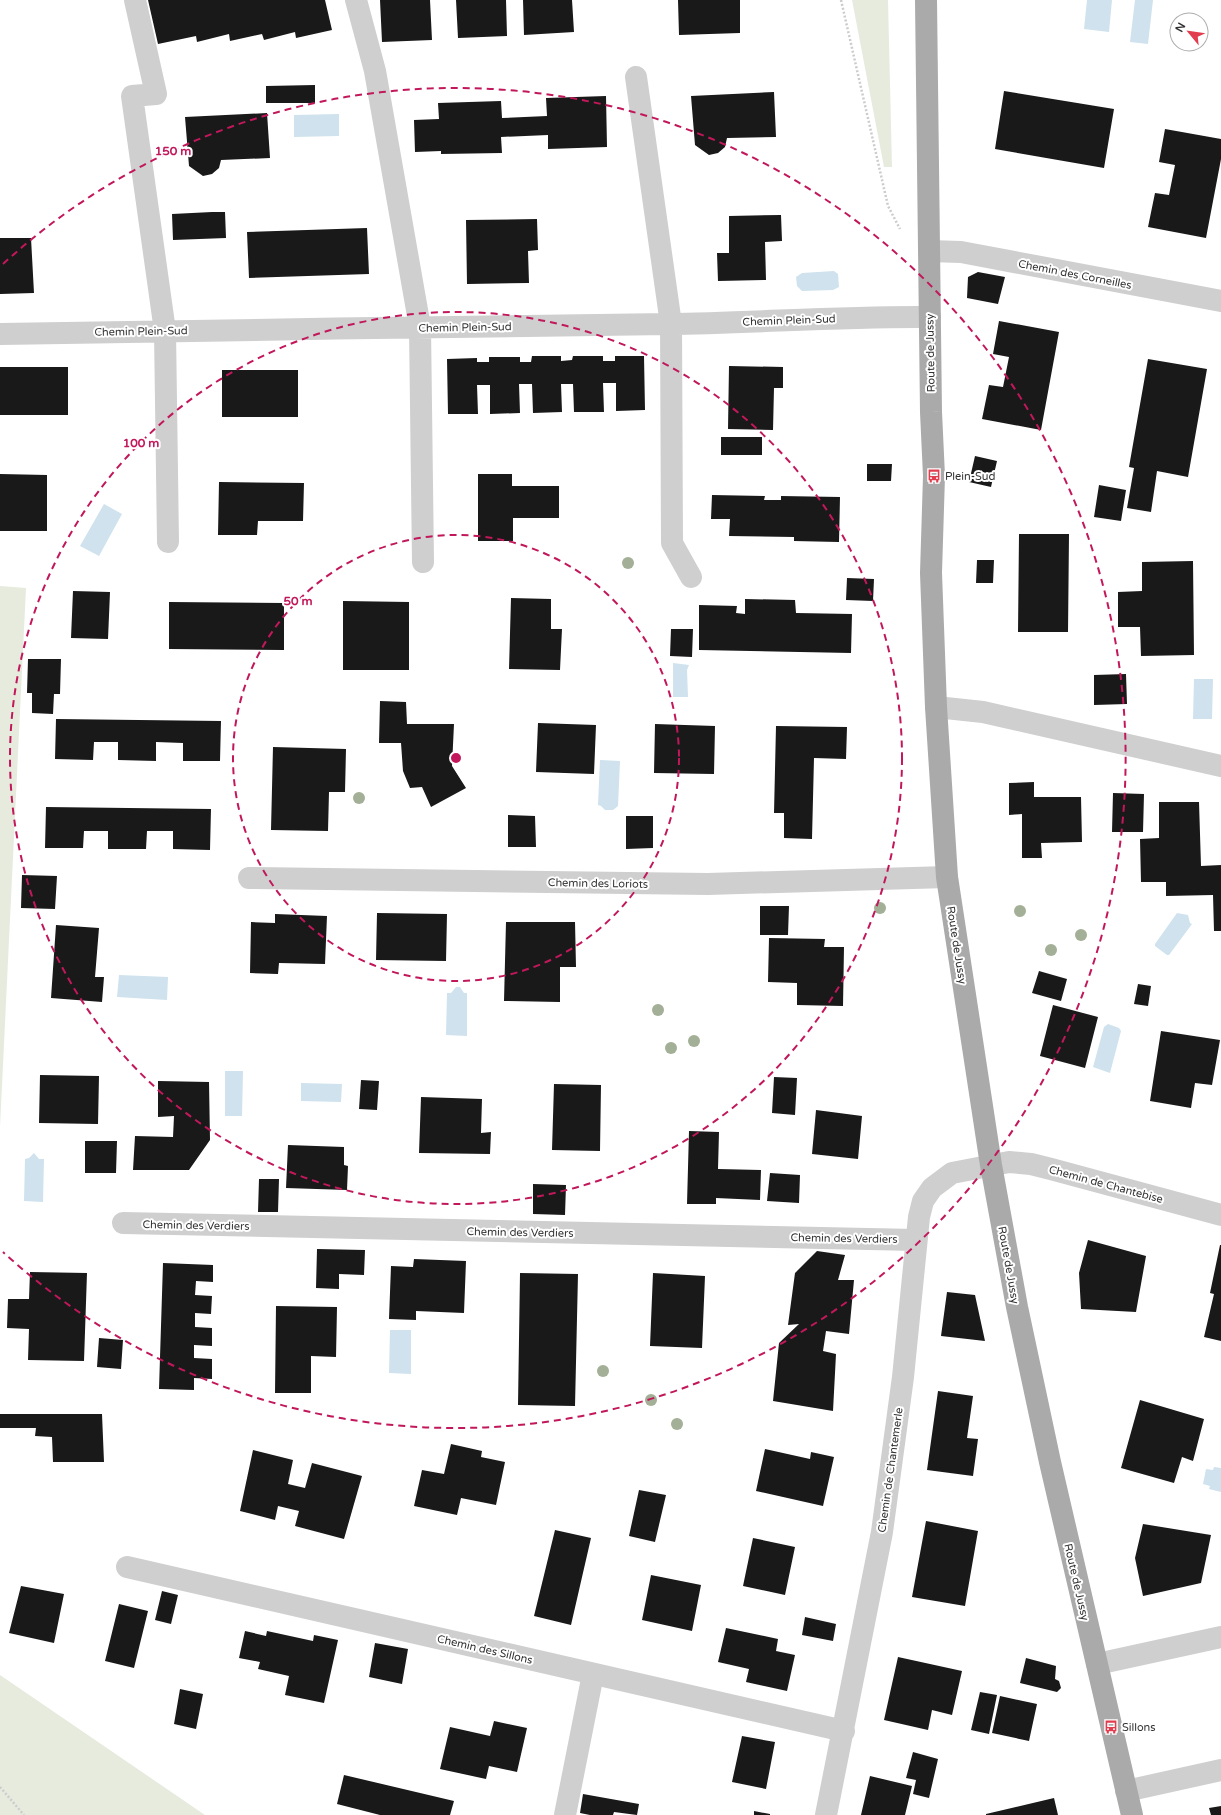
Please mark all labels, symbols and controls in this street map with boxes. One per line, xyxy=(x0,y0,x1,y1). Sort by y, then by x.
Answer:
north arrow xyxy=(1169,12,1209,52)
text: N xyxy=(1173,20,1189,34)
text: 150 m xyxy=(155,144,191,158)
street label: Chemin des Corneilles xyxy=(1017,257,1133,292)
street label: Chemin Plein-Sud xyxy=(742,312,836,329)
street label: Route de Jussy xyxy=(923,313,938,392)
street label: Chemin Plein-Sud xyxy=(418,320,512,335)
street label: Chemin Plein-Sud xyxy=(94,324,188,339)
text: 100 m xyxy=(123,436,159,450)
bus stop icon: Plein-Sud xyxy=(926,468,942,484)
place label: Plein-Sud xyxy=(945,470,995,483)
text: 50 m xyxy=(283,594,313,608)
centre of rings xyxy=(449,751,463,765)
street label: Chemin des Loriots xyxy=(548,876,648,891)
street label: Route de Jussy xyxy=(944,905,969,985)
street label: Chemin de Chantebise xyxy=(1047,1163,1164,1206)
street label: Chemin des Verdiers xyxy=(142,1218,250,1233)
street label: Chemin des Verdiers xyxy=(466,1225,574,1240)
street label: Route de Jussy xyxy=(995,1225,1022,1305)
street label: Chemin des Verdiers xyxy=(790,1231,898,1246)
street label: Chemin de Chantemerle xyxy=(875,1407,906,1533)
street label: Route de Jussy xyxy=(1061,1542,1092,1622)
street label: Chemin des Sillons xyxy=(436,1632,534,1667)
bus stop icon: Sillons xyxy=(1103,1719,1119,1735)
place label: Sillons xyxy=(1122,1721,1156,1734)

